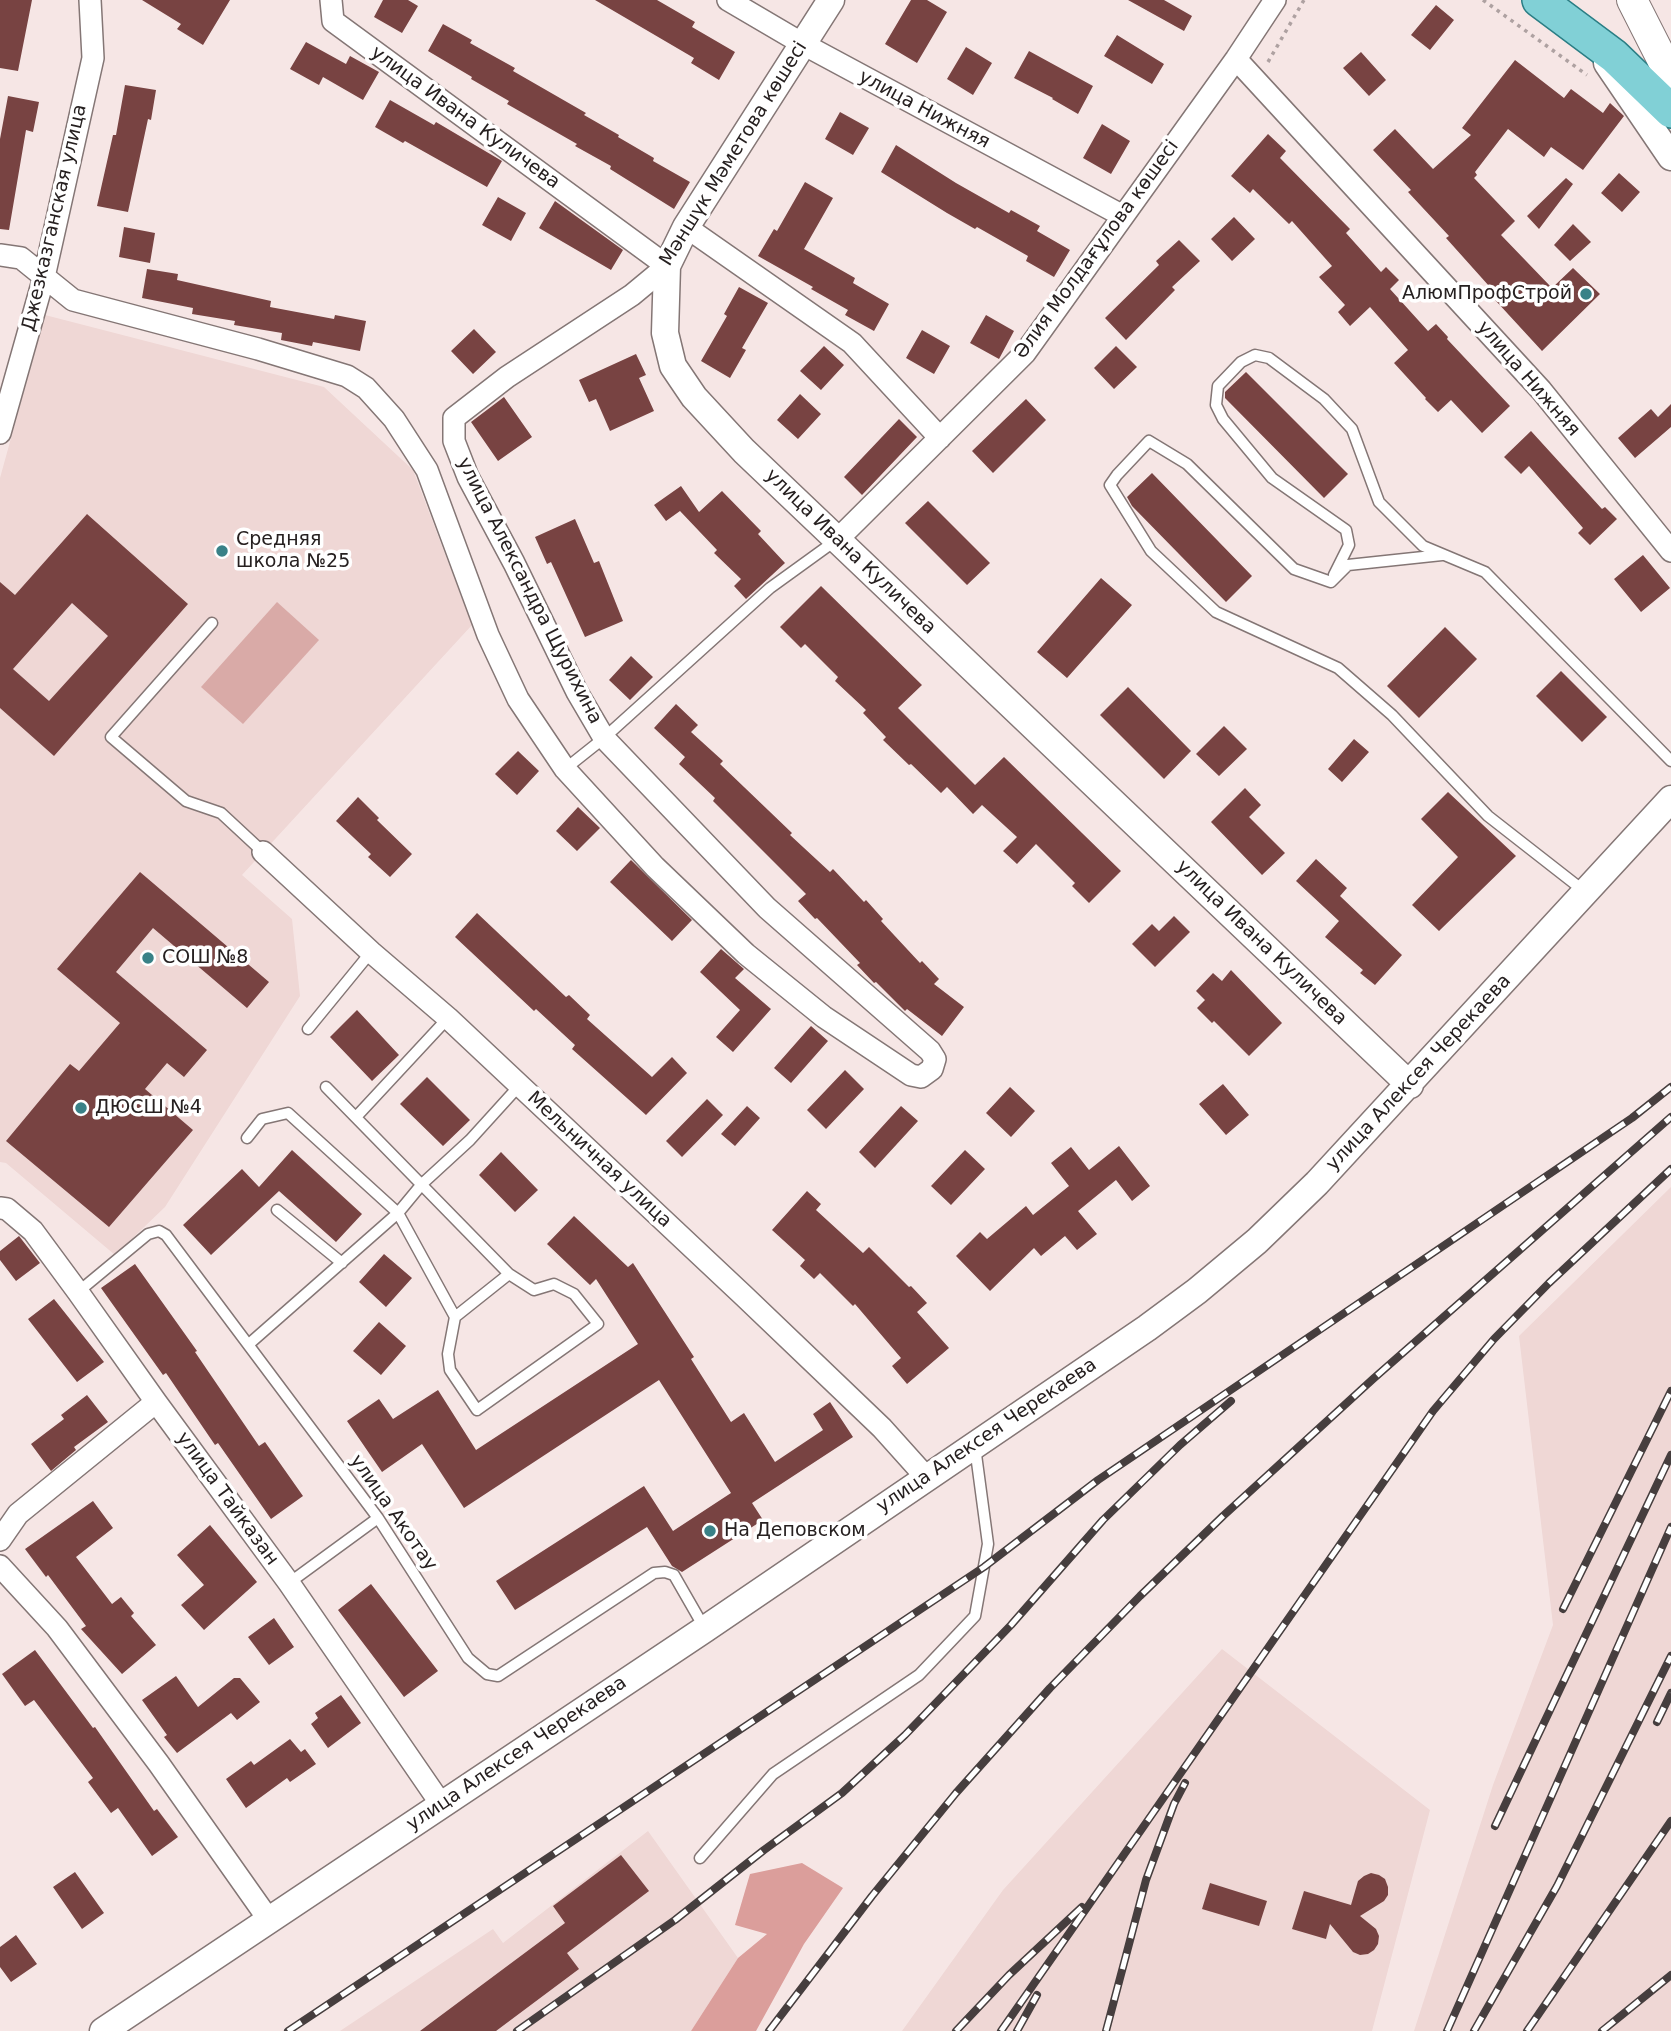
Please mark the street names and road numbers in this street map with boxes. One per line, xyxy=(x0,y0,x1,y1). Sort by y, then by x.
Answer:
street label: Мәншүк Мәметова көшесі xyxy=(655,38,813,270)
street label: улица Ивана Куличева xyxy=(366,42,564,194)
street label: улица Нижняя xyxy=(854,66,994,154)
street label: Джезказганская улица xyxy=(18,102,92,334)
street label: Әлия Молдағұлова көшесі xyxy=(1010,136,1184,364)
street label: улица Нижняя xyxy=(1472,317,1584,441)
street label: улица Александра Щурихина xyxy=(452,454,606,728)
street label: улица Ивана Куличева xyxy=(760,464,940,640)
street label: улица Ивана Куличева xyxy=(1171,855,1351,1031)
street label: улица Алексея Черекаева xyxy=(1322,970,1516,1176)
street label: Мельничная улица xyxy=(522,1087,676,1233)
street label: улица Алексея Черекаева xyxy=(873,1354,1101,1518)
street label: улица Тайказан xyxy=(171,1428,283,1570)
street label: улица Акотау xyxy=(345,1451,441,1575)
street label: улица Алексея Черекаева xyxy=(403,1672,631,1836)

